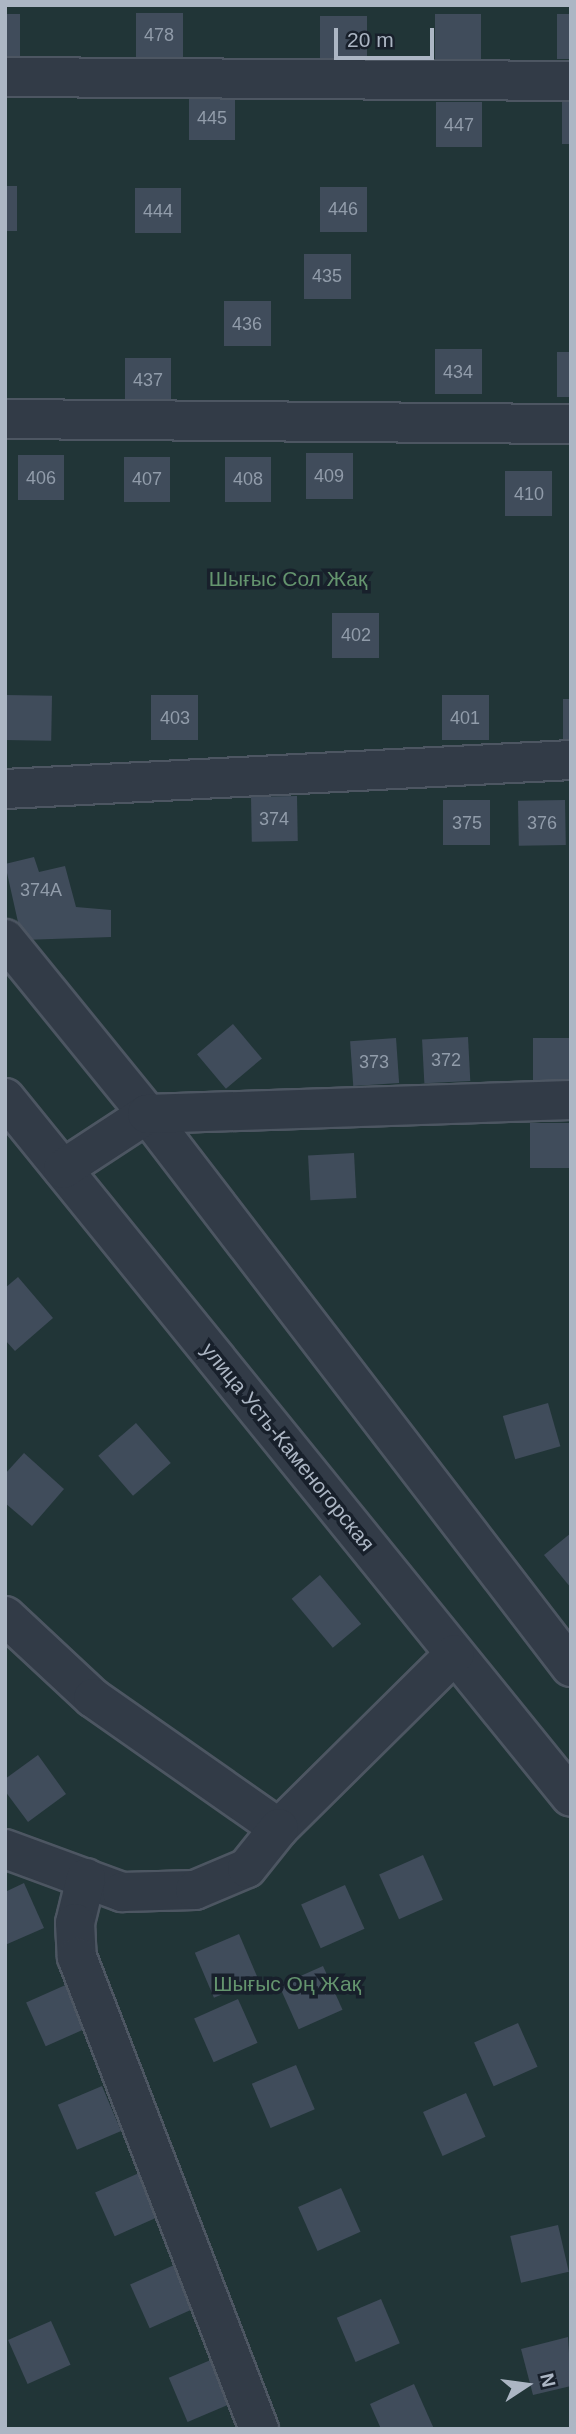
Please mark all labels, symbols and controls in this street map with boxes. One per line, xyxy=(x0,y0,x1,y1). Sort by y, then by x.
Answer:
scale bar xyxy=(338,14,438,58)
house number: 478 xyxy=(144,24,174,46)
text: 20 m xyxy=(347,28,394,51)
house number: 445 xyxy=(197,107,227,129)
house number: 447 xyxy=(444,114,474,136)
house number: 446 xyxy=(328,198,358,220)
house number: 444 xyxy=(143,200,173,222)
house number: 435 xyxy=(312,265,342,287)
house number: 436 xyxy=(232,313,262,335)
house number: 434 xyxy=(443,361,473,383)
house number: 437 xyxy=(133,369,163,391)
house number: 409 xyxy=(314,465,344,487)
house number: 406 xyxy=(26,467,56,489)
house number: 407 xyxy=(132,468,162,490)
house number: 408 xyxy=(233,468,263,490)
house number: 410 xyxy=(514,483,544,505)
park label: Шығыс Сол Жақ xyxy=(209,566,367,592)
house number: 402 xyxy=(341,624,371,646)
house number: 403 xyxy=(160,707,190,729)
house number: 401 xyxy=(450,707,480,729)
house number: 374 xyxy=(259,808,289,830)
house number: 375 xyxy=(452,812,482,834)
house number: 376 xyxy=(527,812,557,834)
house number: 374А xyxy=(20,879,62,901)
house number: 372 xyxy=(431,1049,461,1071)
house number: 373 xyxy=(359,1051,389,1073)
street label: улица Усть-Каменогорская xyxy=(196,1338,380,1556)
park label: Шығыс Оң Жақ xyxy=(213,1971,361,1997)
north arrow xyxy=(492,2350,562,2420)
text: N xyxy=(536,2371,560,2389)

